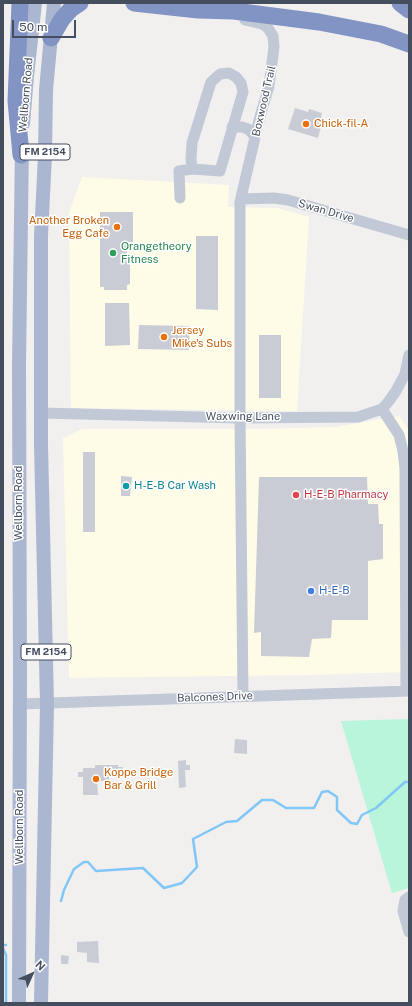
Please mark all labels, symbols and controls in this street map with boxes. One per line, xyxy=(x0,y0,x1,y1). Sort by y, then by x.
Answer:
scale bar xyxy=(14,12,78,38)
text: 50 m xyxy=(19,20,47,34)
street label: Wellborn Road xyxy=(16,57,36,133)
street label: Boxwood Trail xyxy=(249,64,279,138)
place label: Chick-fil-A xyxy=(314,117,368,131)
marker: Chick-fil-A xyxy=(301,119,311,129)
road number: FM 2154 xyxy=(20,144,70,160)
street label: Swan Drive xyxy=(297,197,355,225)
place label: Another Broken Egg Cafe xyxy=(29,214,109,240)
marker: Another Broken Egg Cafe xyxy=(112,222,122,232)
place label: Orangetheory Fitness xyxy=(121,240,192,266)
marker: Orangetheory Fitness xyxy=(108,248,118,258)
place label: Jersey Mike's Subs xyxy=(172,324,232,350)
marker: Jersey Mike's Subs xyxy=(159,332,169,342)
street label: Waxwing Lane xyxy=(206,410,280,424)
street label: Wellborn Road xyxy=(12,466,26,540)
place label: H-E-B Car Wash xyxy=(134,479,216,493)
marker: H-E-B Car Wash xyxy=(121,481,131,491)
place label: H-E-B Pharmacy xyxy=(304,488,388,502)
marker: H-E-B Pharmacy xyxy=(291,490,301,500)
place label: H-E-B xyxy=(319,584,350,598)
marker: H-E-B xyxy=(306,586,316,596)
road number: FM 2154 xyxy=(21,644,71,660)
street label: Balcones Drive xyxy=(177,689,253,705)
place label: Koppe Bridge Bar & Grill xyxy=(104,766,173,792)
marker: Koppe Bridge Bar & Grill xyxy=(91,774,101,784)
street label: Wellborn Road xyxy=(13,790,27,864)
north arrow xyxy=(12,954,52,994)
text: N xyxy=(33,958,48,973)

